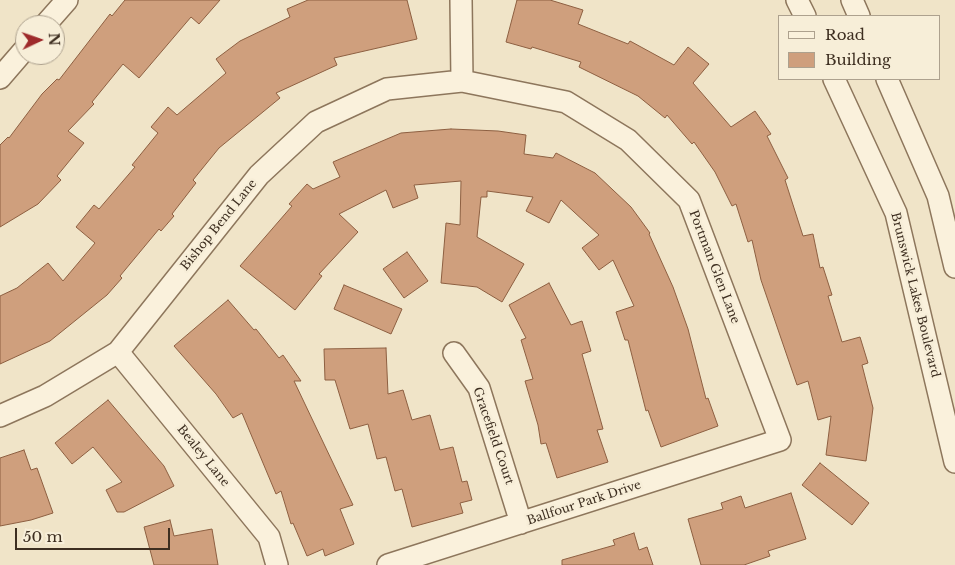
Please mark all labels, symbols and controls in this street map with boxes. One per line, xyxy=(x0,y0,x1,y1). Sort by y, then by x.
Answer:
north arrow xyxy=(15,15,65,65)
legend xyxy=(778,15,940,80)
text: Road xyxy=(825,25,865,44)
text: N xyxy=(45,32,63,46)
text: Building xyxy=(825,50,891,69)
street label: Bishop Bend Lane xyxy=(178,177,260,273)
street label: Portman Glen Lane xyxy=(686,208,742,326)
street label: Brunswick Lakes Boulevard xyxy=(888,211,942,379)
street label: Gracefield Court xyxy=(470,385,516,487)
street label: Bealey Lane xyxy=(174,422,232,490)
street label: Ballfour Park Drive xyxy=(525,478,643,528)
scale bar xyxy=(18,518,172,550)
text: 50 m xyxy=(23,527,63,546)

